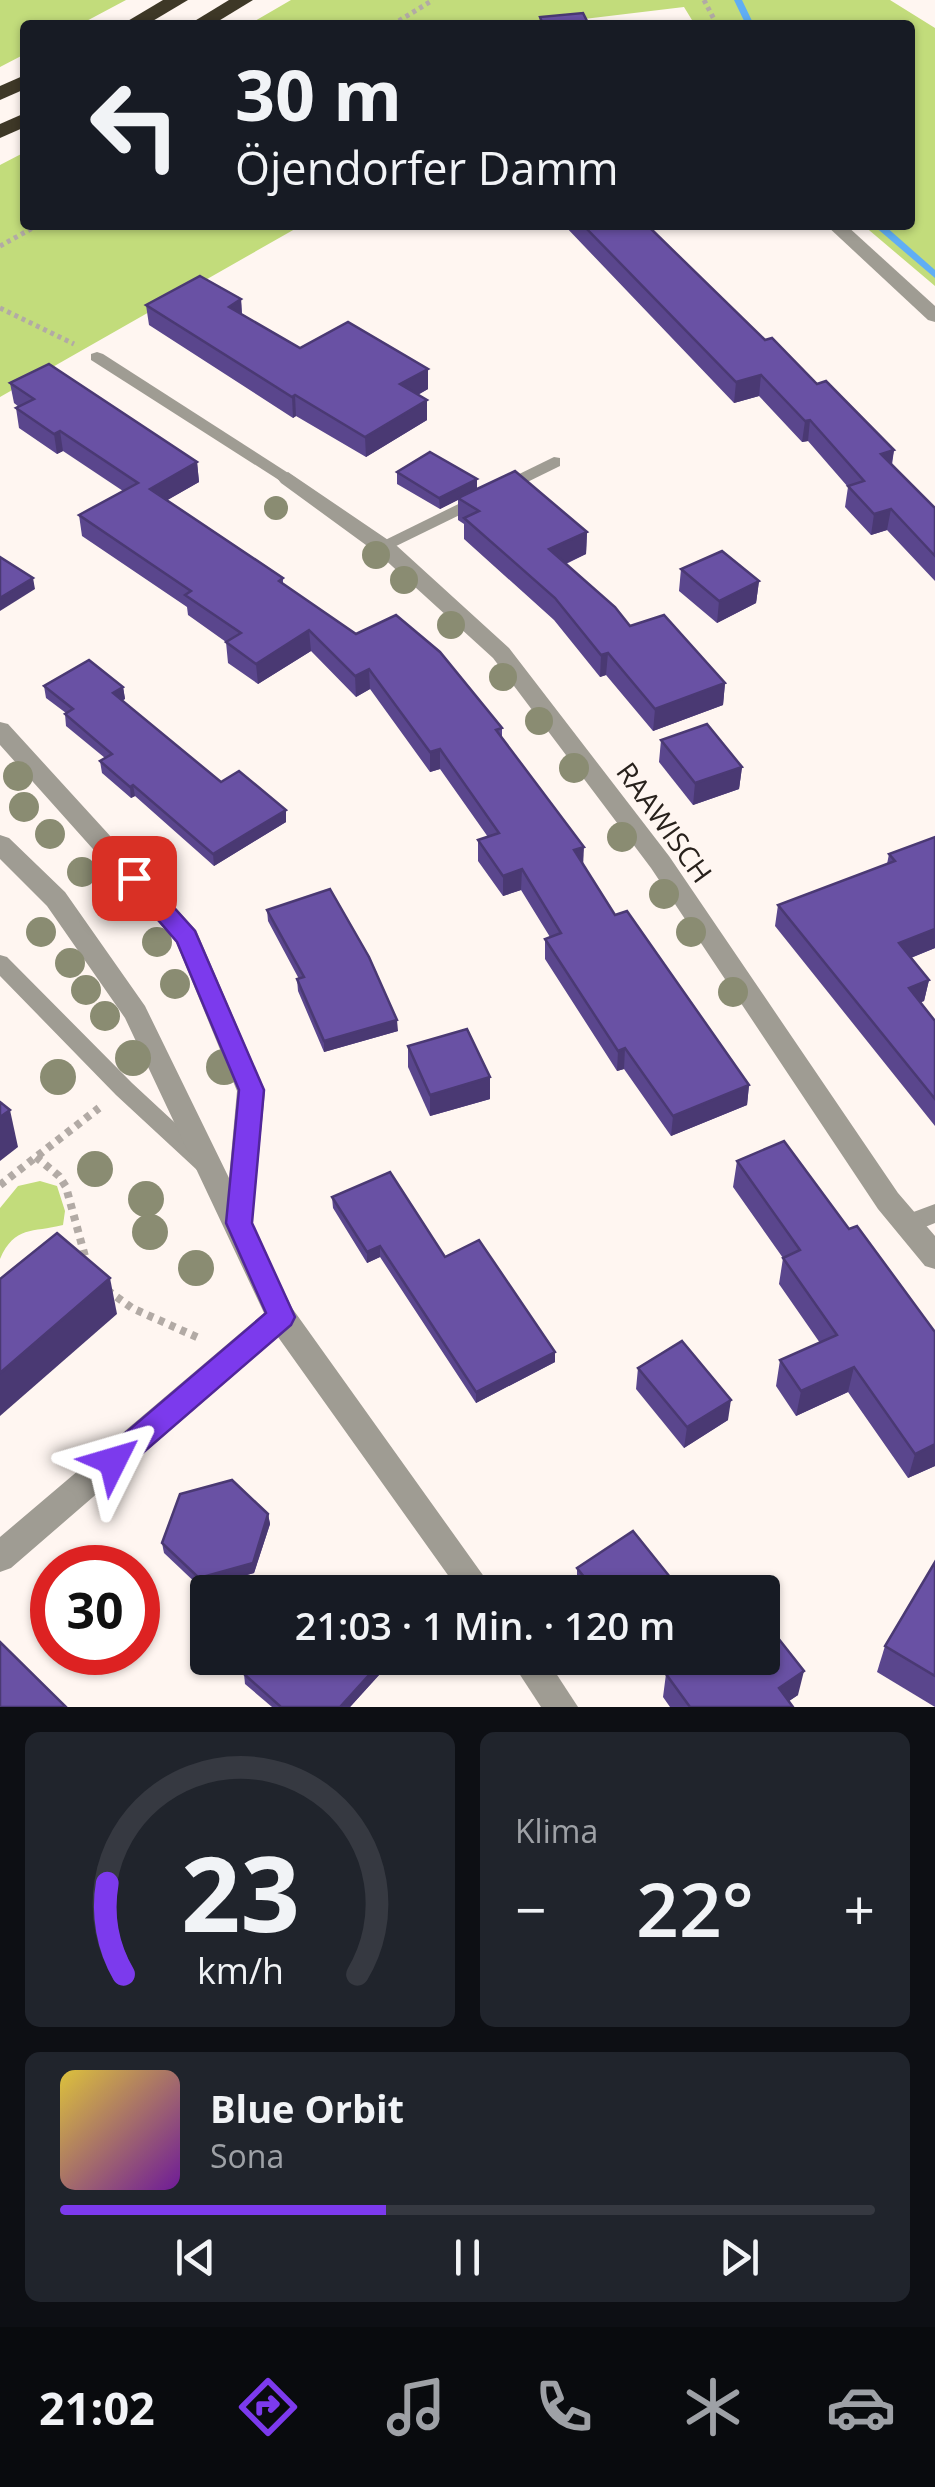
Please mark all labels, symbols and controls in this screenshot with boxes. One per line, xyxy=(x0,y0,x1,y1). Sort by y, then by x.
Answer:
text: 30 m xyxy=(235,46,402,142)
icon: left xyxy=(70,60,200,190)
text: Öjendorfer Damm xyxy=(235,137,619,198)
street label: RAAWISCH xyxy=(608,754,722,890)
pin xyxy=(92,836,177,921)
icon: arrive xyxy=(107,851,162,906)
position arrow xyxy=(61,1409,165,1513)
speed limit sign: 30 xyxy=(30,1545,160,1675)
text: 21:03 · 1 Min. · 120 m xyxy=(295,1599,675,1651)
text: Klima xyxy=(515,1809,598,1852)
text: 23 xyxy=(181,1821,299,1962)
text: 22° xyxy=(636,1857,754,1959)
text: − xyxy=(515,1871,546,1946)
text: + xyxy=(844,1871,875,1946)
text: km/h xyxy=(197,1946,283,1994)
text: Blue Orbit xyxy=(210,2082,404,2134)
text: Sona xyxy=(210,2134,284,2177)
icon: previous xyxy=(168,2230,223,2285)
icon: pause xyxy=(440,2230,495,2285)
icon: next xyxy=(712,2230,767,2285)
icon: directions xyxy=(233,2372,303,2442)
icon: music xyxy=(381,2372,451,2442)
icon: phone xyxy=(529,2372,599,2442)
icon: climate xyxy=(678,2372,748,2442)
icon: car xyxy=(826,2372,896,2442)
text: 21:02 xyxy=(39,2377,155,2438)

